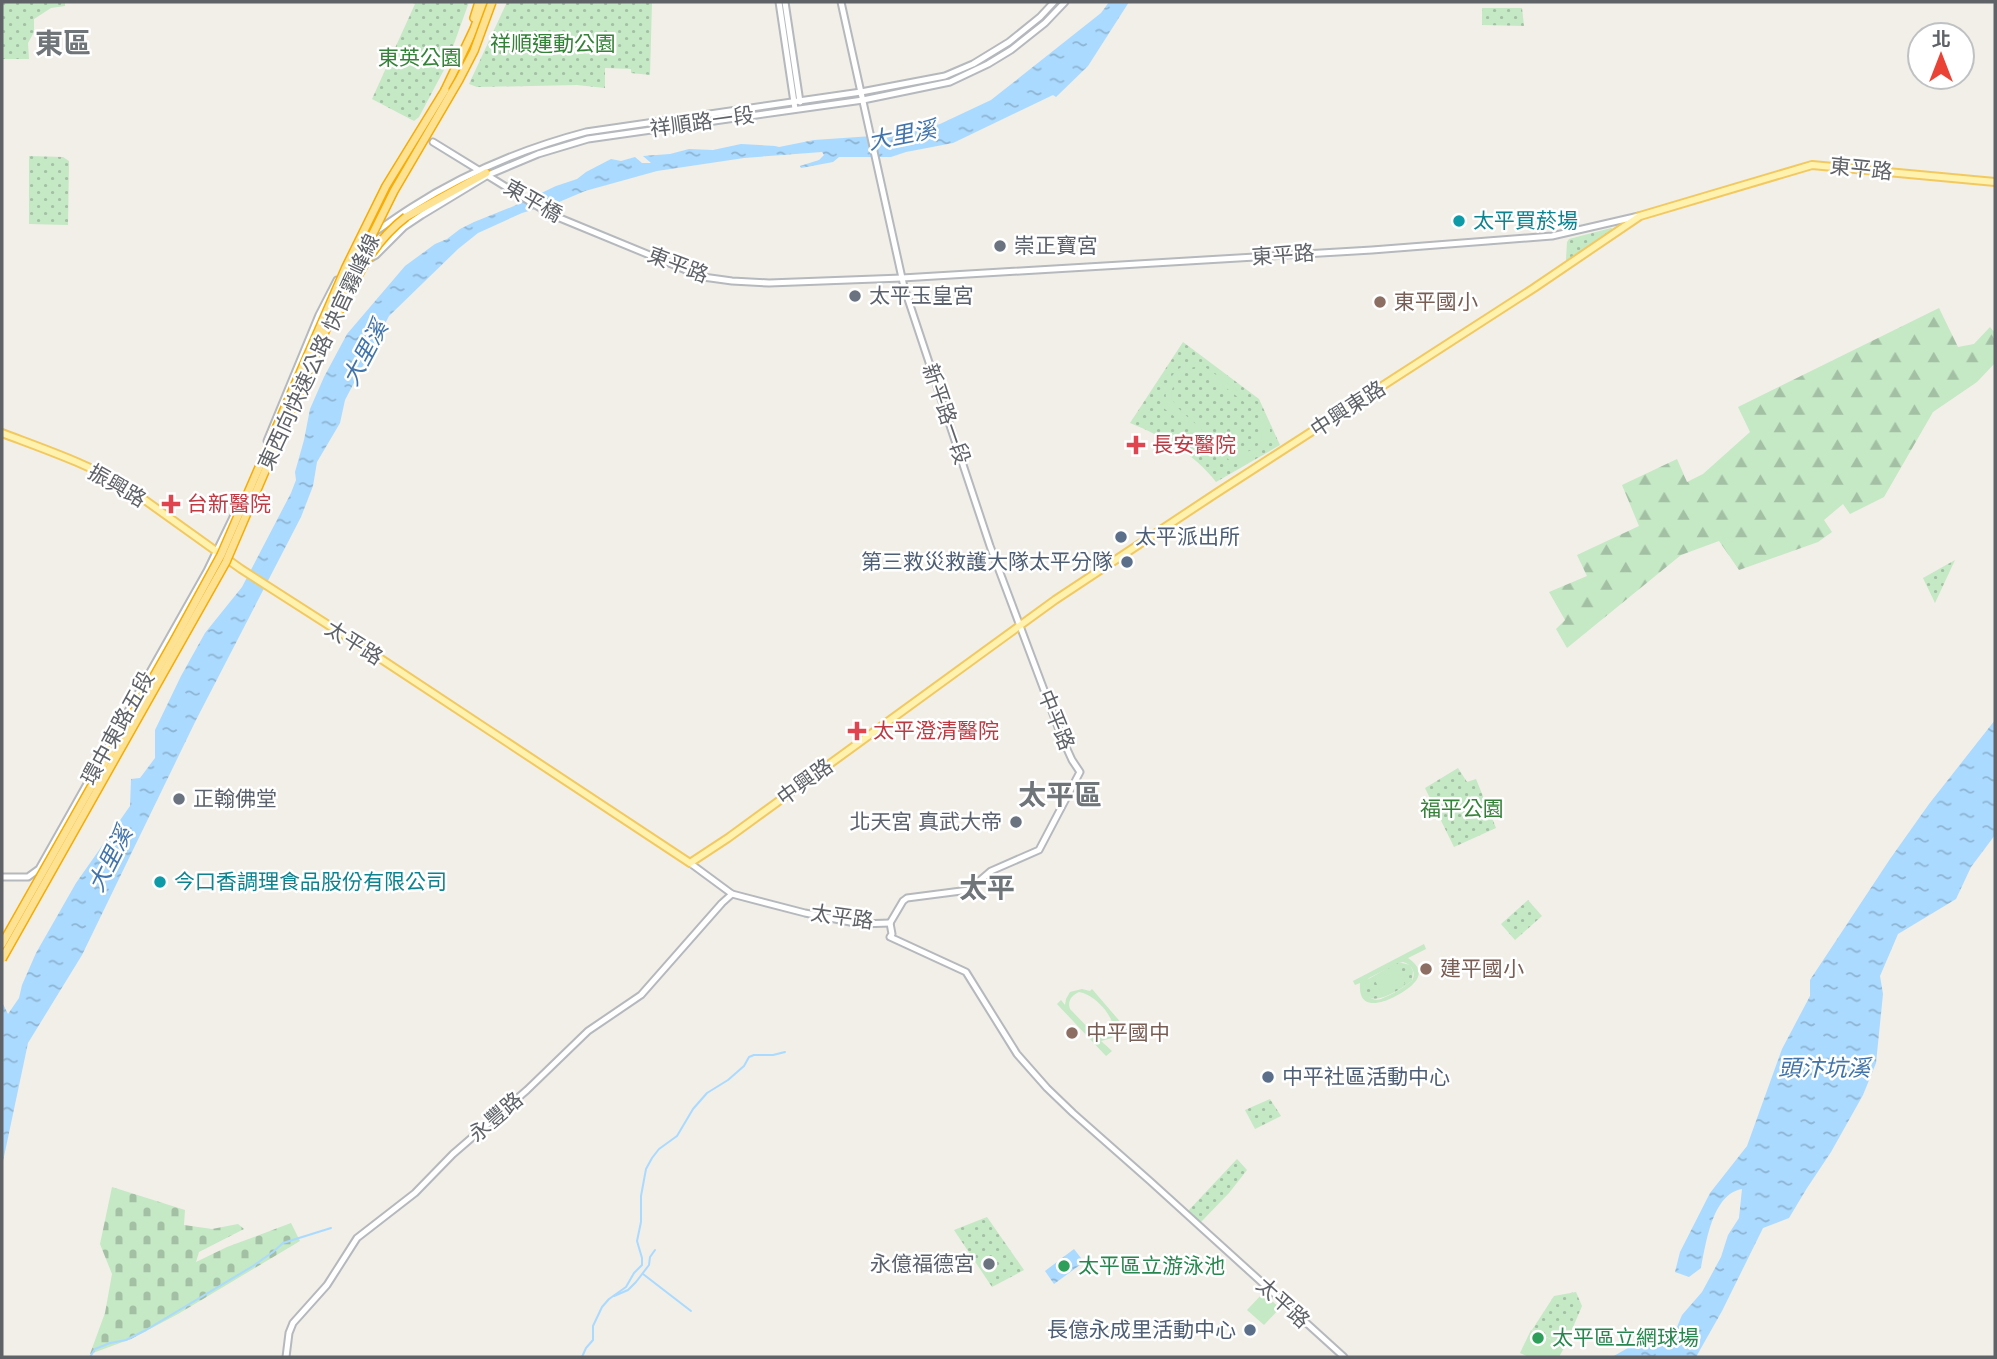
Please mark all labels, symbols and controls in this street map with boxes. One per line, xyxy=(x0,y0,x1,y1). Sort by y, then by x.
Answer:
north arrow xyxy=(1906,21,1976,91)
district label: 東區 xyxy=(35,28,91,59)
text: 北 xyxy=(1931,29,1951,50)
park label: 祥順運動公園 xyxy=(490,32,616,55)
park label: 東英公園 xyxy=(378,46,462,69)
street label: 祥順路一段 xyxy=(648,103,756,140)
water label: 大里溪 xyxy=(866,115,941,154)
street label: 東平路 xyxy=(1829,154,1894,183)
street label: 東平橋 xyxy=(500,175,566,226)
place label: 太平買菸場 xyxy=(1473,209,1578,232)
marker: 太平買菸場 xyxy=(1451,213,1467,229)
street label: 東西向快速公路 快官霧峰線 xyxy=(254,230,383,473)
place label: 崇正寶宮 xyxy=(1014,234,1098,257)
marker: 崇正寶宮 xyxy=(992,238,1008,254)
street label: 東平路 xyxy=(1251,241,1315,268)
street label: 東平路 xyxy=(645,243,712,287)
place label: 太平玉皇宮 xyxy=(869,284,974,307)
marker: 太平玉皇宮 xyxy=(847,288,863,304)
place label: 東平國小 xyxy=(1394,290,1478,313)
marker: 東平國小 xyxy=(1372,294,1388,310)
water label: 大里溪 xyxy=(337,314,394,390)
street label: 新平路一段 xyxy=(919,360,974,467)
street label: 中興東路 xyxy=(1306,376,1389,441)
place label: 長安醫院 xyxy=(1152,433,1236,456)
marker: 長安醫院 xyxy=(1126,435,1146,455)
street label: 振興路 xyxy=(84,460,150,511)
place label: 台新醫院 xyxy=(187,492,271,515)
marker: 台新醫院 xyxy=(161,494,181,514)
place label: 太平派出所 xyxy=(1135,525,1240,548)
marker: 太平派出所 xyxy=(1113,529,1129,545)
place label: 第三救災救護大隊太平分隊 xyxy=(861,550,1113,573)
marker: 第三救災救護大隊太平分隊 xyxy=(1119,554,1135,570)
street label: 太平路 xyxy=(321,616,387,669)
street label: 環中東路五段 xyxy=(77,667,158,788)
street label: 中平路 xyxy=(1034,686,1079,753)
place label: 太平澄清醫院 xyxy=(873,719,999,742)
marker: 太平澄清醫院 xyxy=(847,721,867,741)
street label: 中興路 xyxy=(772,754,837,809)
district label: 太平區 xyxy=(1018,780,1102,811)
place label: 正翰佛堂 xyxy=(193,787,277,810)
marker: 正翰佛堂 xyxy=(171,791,187,807)
park label: 福平公園 xyxy=(1420,797,1504,820)
place label: 北天宮 真武大帝 xyxy=(849,810,1002,833)
marker: 北天宮 真武大帝 xyxy=(1008,814,1024,830)
water label: 大里溪 xyxy=(83,820,139,896)
place label: 今口香調理食品股份有限公司 xyxy=(174,870,447,893)
district label: 太平 xyxy=(959,873,1015,904)
marker: 今口香調理食品股份有限公司 xyxy=(152,874,168,890)
street label: 太平路 xyxy=(809,901,875,932)
place label: 建平國小 xyxy=(1440,957,1524,980)
marker: 建平國小 xyxy=(1418,961,1434,977)
place label: 中平國中 xyxy=(1086,1021,1170,1044)
marker: 中平國中 xyxy=(1064,1025,1080,1041)
water label: 頭汴坑溪 xyxy=(1778,1055,1873,1081)
place label: 中平社區活動中心 xyxy=(1282,1065,1450,1088)
marker: 中平社區活動中心 xyxy=(1260,1069,1276,1085)
street label: 永豐路 xyxy=(464,1087,527,1146)
place label: 永億福德宮 xyxy=(870,1252,975,1275)
place label: 太平區立游泳池 xyxy=(1078,1254,1225,1277)
marker: 永億福德宮 xyxy=(981,1256,997,1272)
marker: 太平區立游泳池 xyxy=(1056,1258,1072,1274)
street label: 太平路 xyxy=(1252,1273,1314,1332)
place label: 長億永成里活動中心 xyxy=(1047,1318,1236,1341)
marker: 長億永成里活動中心 xyxy=(1242,1322,1258,1338)
place label: 太平區立網球場 xyxy=(1552,1326,1699,1349)
marker: 太平區立網球場 xyxy=(1530,1330,1546,1346)

